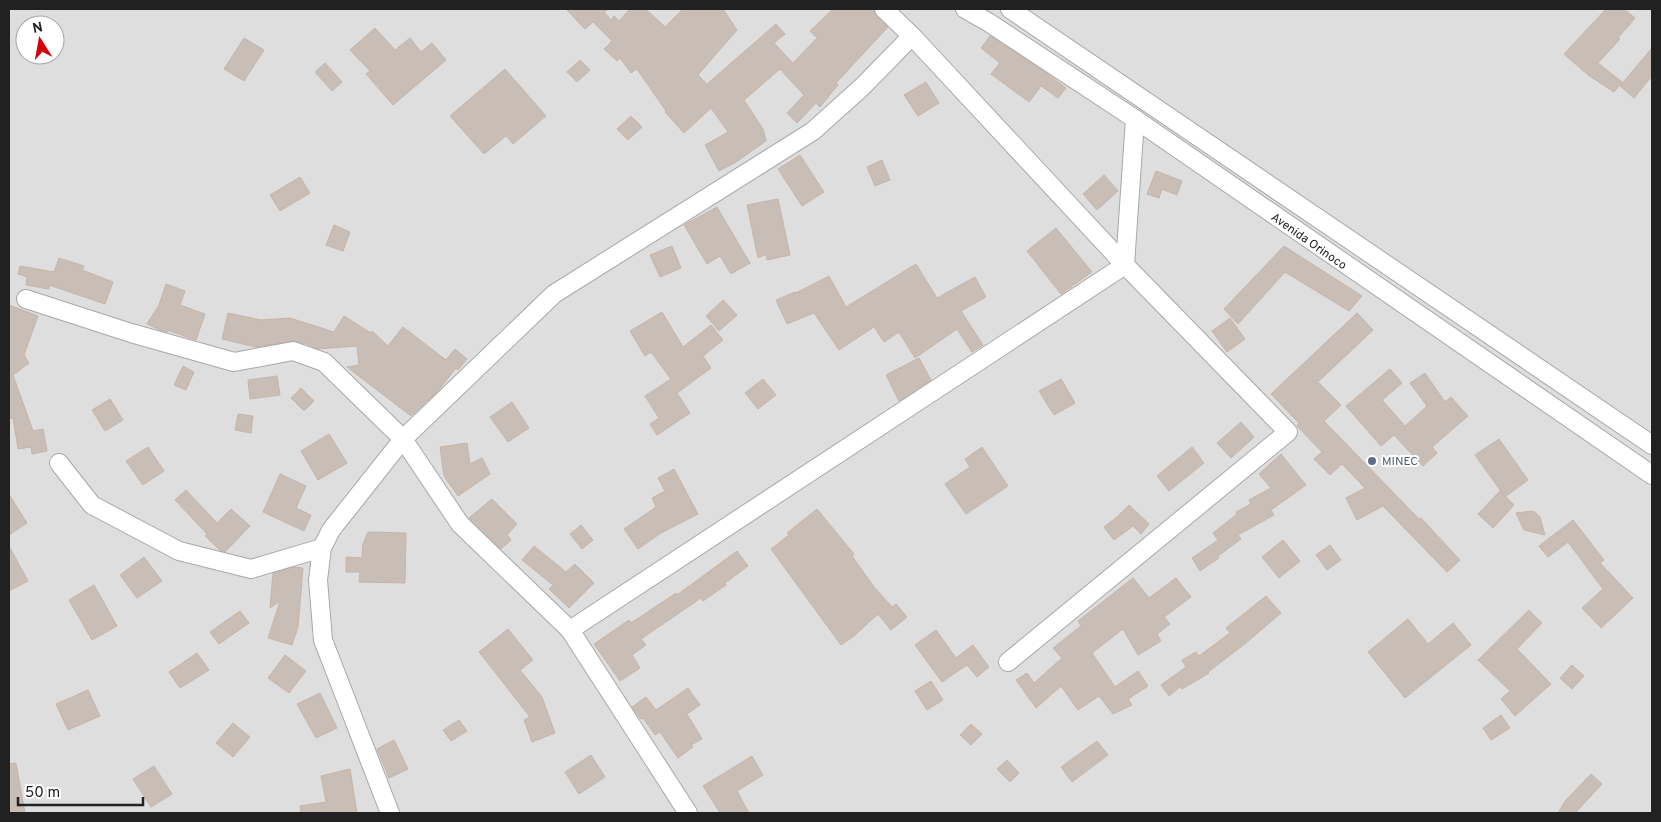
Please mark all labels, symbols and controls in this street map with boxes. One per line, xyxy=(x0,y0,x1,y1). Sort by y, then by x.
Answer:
north arrow xyxy=(15,15,65,65)
text: N xyxy=(31,19,44,38)
street label: Avenida Orinoco xyxy=(1267,210,1350,274)
place label: MINEC xyxy=(1382,454,1418,470)
marker: MINEC xyxy=(1366,455,1378,467)
scale bar xyxy=(18,774,142,806)
text: 50 m xyxy=(25,784,60,803)

